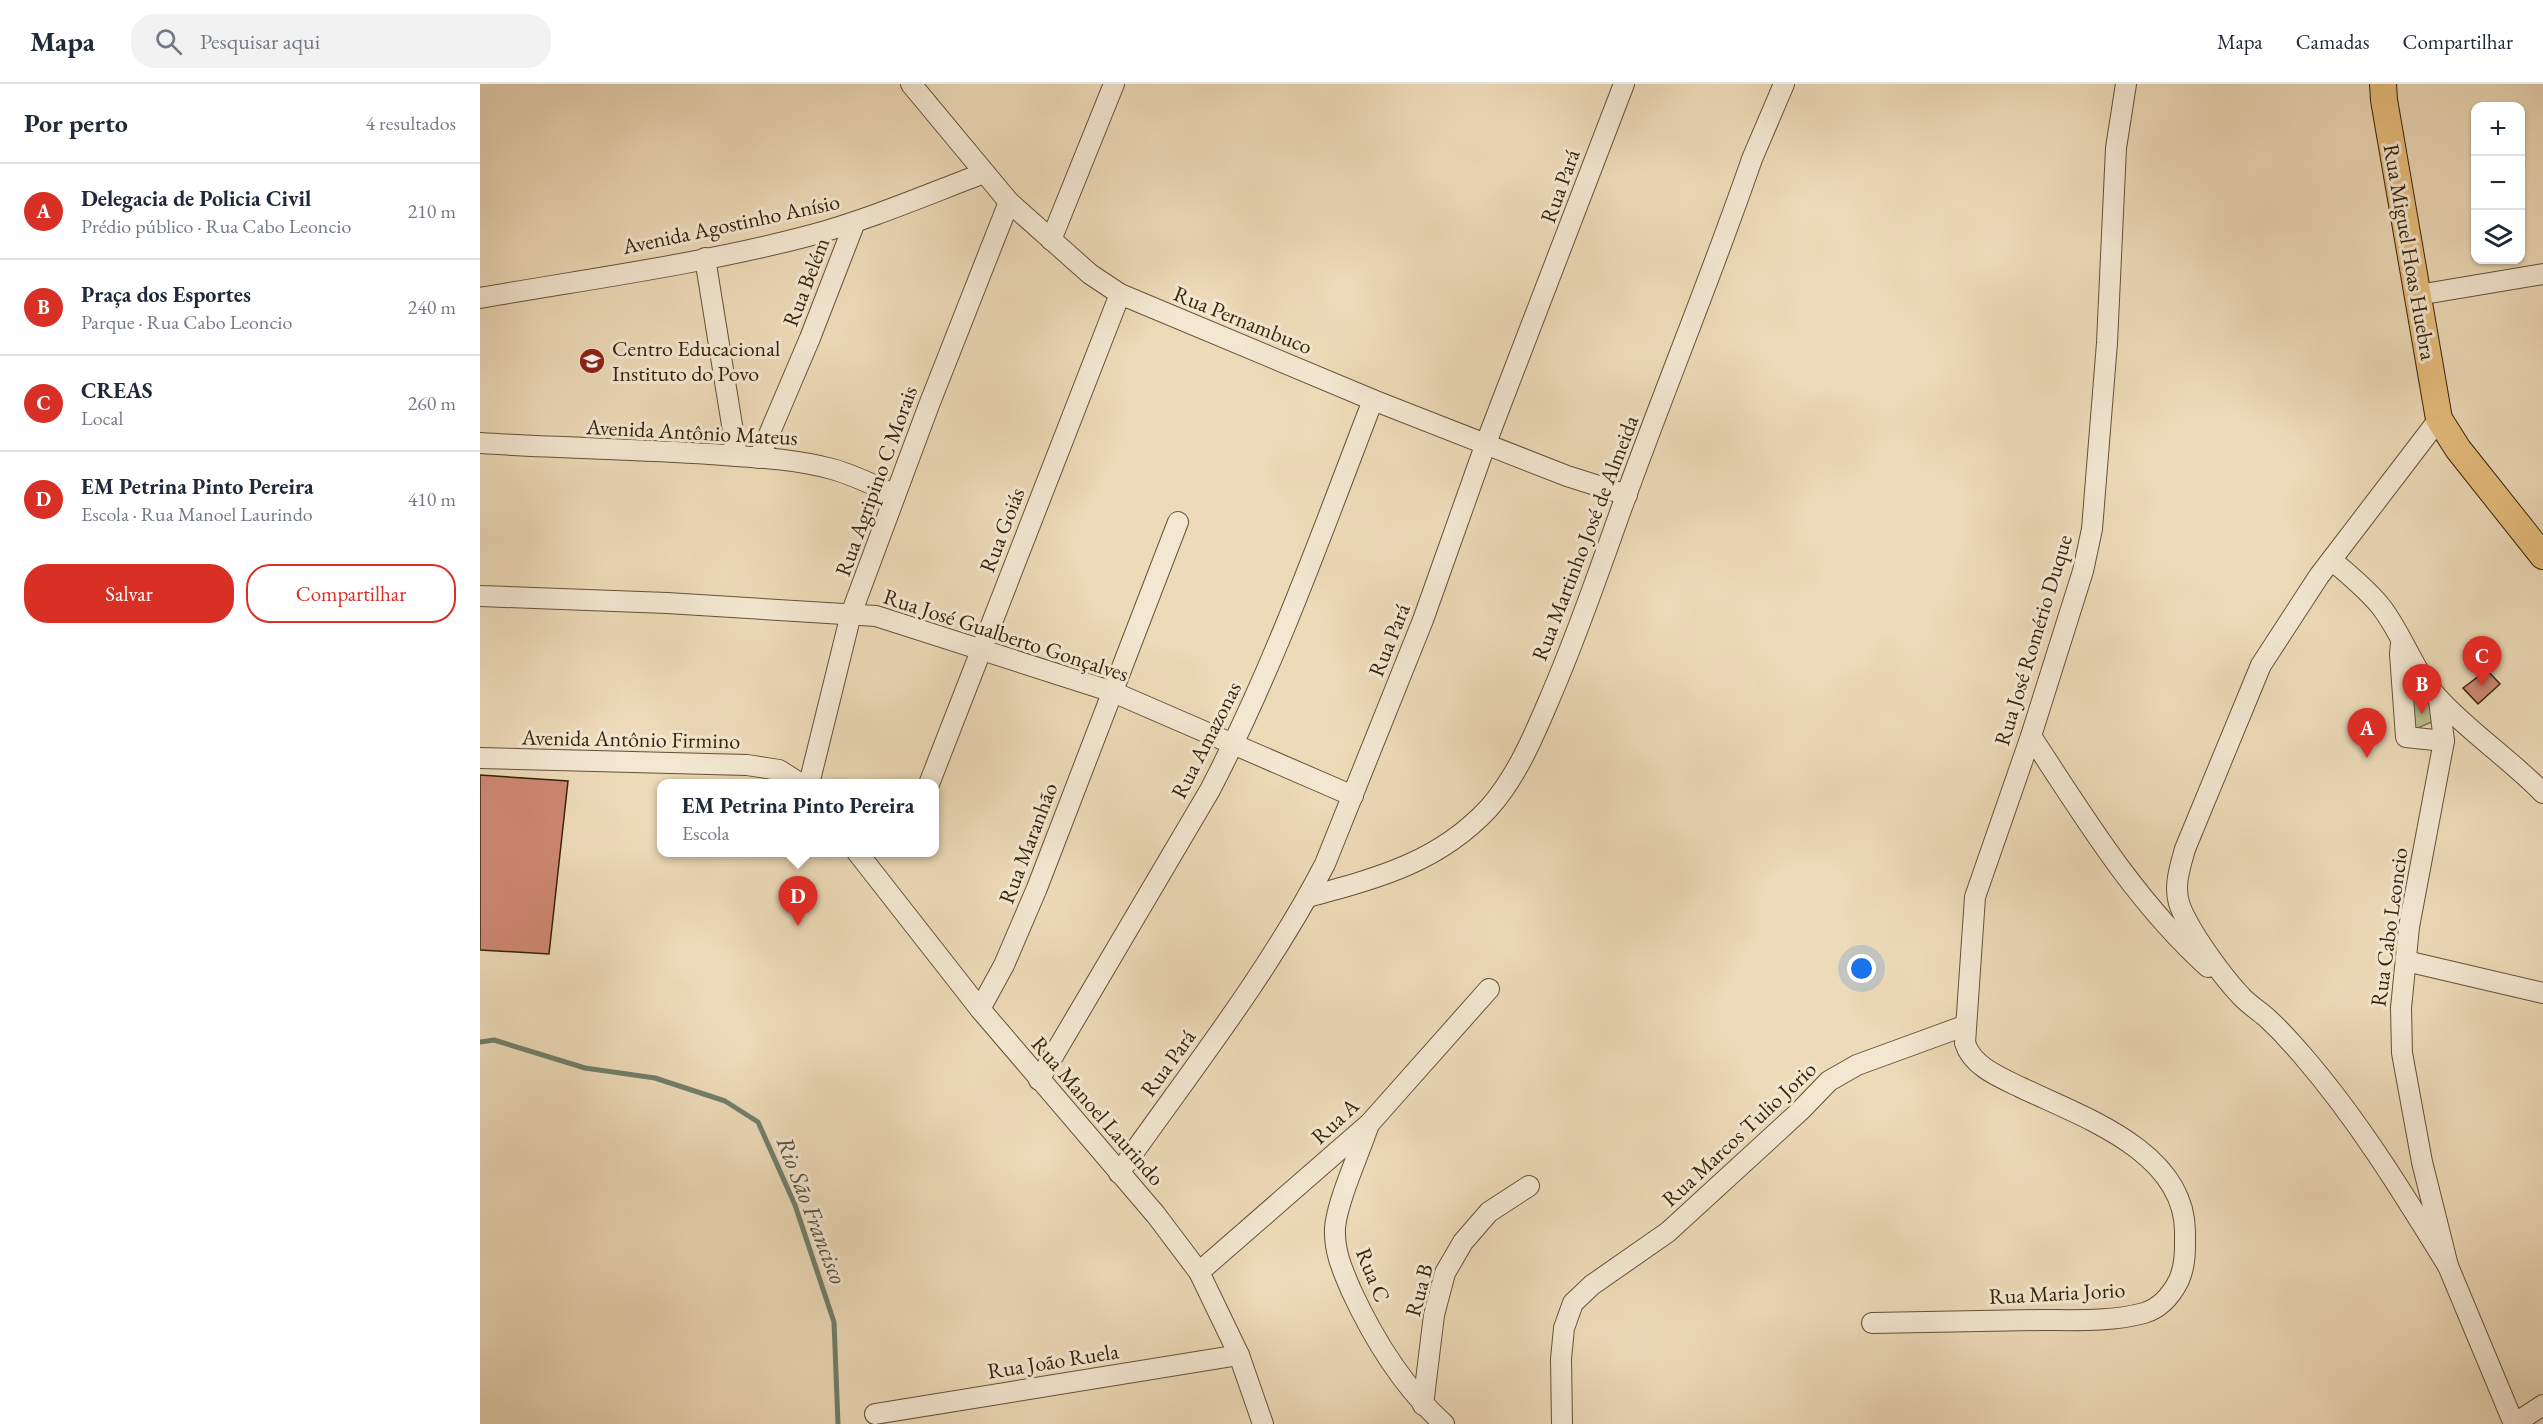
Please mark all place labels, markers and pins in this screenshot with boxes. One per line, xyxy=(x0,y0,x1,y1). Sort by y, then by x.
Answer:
place label: Centro Educacional Instituto do Povo xyxy=(612,334,780,388)
school or university icon: Centro Educacional Instituto do Povo xyxy=(577,346,607,376)
pin: C xyxy=(2462,636,2502,686)
pin: B xyxy=(2402,664,2442,714)
pin: A xyxy=(2348,708,2386,758)
pin: D xyxy=(778,876,818,926)

